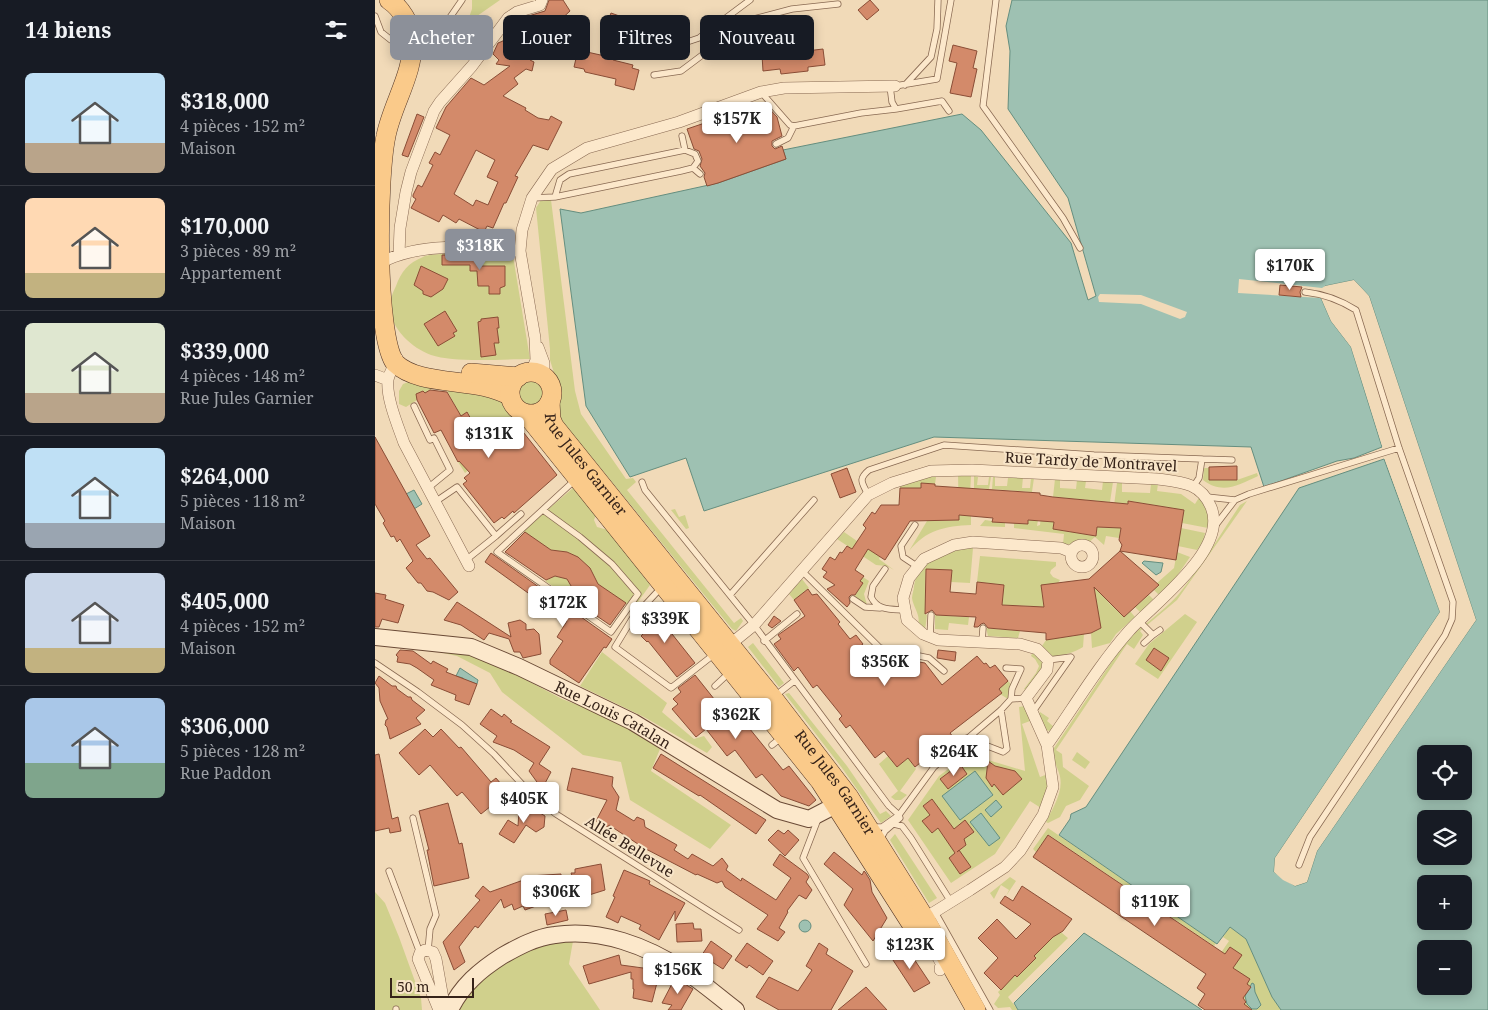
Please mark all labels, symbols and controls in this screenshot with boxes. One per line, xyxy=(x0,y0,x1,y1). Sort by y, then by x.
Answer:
chip: Acheter xyxy=(390,15,493,60)
chip: Louer xyxy=(503,15,590,60)
chip: Filtres xyxy=(600,15,690,60)
chip: Nouveau xyxy=(700,15,814,60)
text: 14 biens xyxy=(25,16,111,44)
icon: filters xyxy=(322,16,350,44)
text: $318,000 xyxy=(180,87,269,115)
icon: home xyxy=(65,93,125,153)
pin: $157K xyxy=(702,102,772,144)
text: $157K xyxy=(713,107,761,129)
text: 4 pièces · 152 m² xyxy=(180,115,305,137)
text: Maison xyxy=(180,137,236,159)
text: $170,000 xyxy=(180,212,269,240)
icon: home xyxy=(65,218,125,278)
pin: $318K xyxy=(445,228,515,271)
text: $318K xyxy=(456,234,504,256)
text: 3 pièces · 89 m² xyxy=(180,240,296,262)
pin: $170K xyxy=(1255,248,1325,291)
text: $170K xyxy=(1266,254,1314,276)
text: Appartement xyxy=(180,262,281,284)
text: $339,000 xyxy=(180,337,269,365)
icon: home xyxy=(65,343,125,403)
text: 4 pièces · 148 m² xyxy=(180,365,305,387)
text: Rue Jules Garnier xyxy=(180,387,314,409)
street label: Rue Jules Garnier xyxy=(541,413,632,520)
pin: $131K xyxy=(454,416,524,459)
text: $131K xyxy=(465,422,513,444)
street label: Rue Tardy de Montravel xyxy=(1004,446,1178,476)
text: $264,000 xyxy=(180,462,269,490)
icon: home xyxy=(65,468,125,528)
text: 5 pièces · 118 m² xyxy=(180,490,305,512)
text: Maison xyxy=(180,512,236,534)
pin: $172K xyxy=(528,586,598,628)
text: $405,000 xyxy=(180,587,269,615)
text: $172K xyxy=(539,591,587,613)
icon: home xyxy=(65,593,125,653)
pin: $339K xyxy=(630,602,700,644)
text: $339K xyxy=(641,607,689,629)
text: 4 pièces · 152 m² xyxy=(180,615,305,637)
text: Maison xyxy=(180,637,236,659)
pin: $356K xyxy=(850,644,920,687)
text: $356K xyxy=(861,650,909,672)
street label: Rue Louis Catalan xyxy=(552,676,675,753)
pin: $362K xyxy=(701,698,771,740)
text: $362K xyxy=(712,703,760,725)
text: $306,000 xyxy=(180,712,269,740)
icon: home xyxy=(65,718,125,778)
street label: Rue Jules Garnier xyxy=(791,726,880,839)
pin: $264K xyxy=(919,734,989,777)
text: 5 pièces · 128 m² xyxy=(180,740,305,762)
text: $264K xyxy=(930,740,978,762)
map controls xyxy=(1417,745,1472,995)
button: locate xyxy=(1417,745,1472,800)
text: Rue Paddon xyxy=(180,762,271,784)
pin: $405K xyxy=(489,782,559,824)
text: $405K xyxy=(500,787,548,809)
button: layers xyxy=(1417,810,1472,865)
street label: Allée Bellevue xyxy=(582,811,678,881)
pin: $306K xyxy=(521,874,591,917)
button: + xyxy=(1417,875,1472,930)
text: $306K xyxy=(532,880,580,902)
pin: $119K xyxy=(1120,884,1190,927)
text: $119K xyxy=(1131,890,1179,912)
pin: $123K xyxy=(875,928,945,970)
text: $123K xyxy=(886,933,934,955)
button: − xyxy=(1417,940,1472,995)
pin: $156K xyxy=(643,952,713,995)
text: $156K xyxy=(654,958,702,980)
scale bar xyxy=(390,975,474,998)
text: 50 m xyxy=(397,977,430,996)

